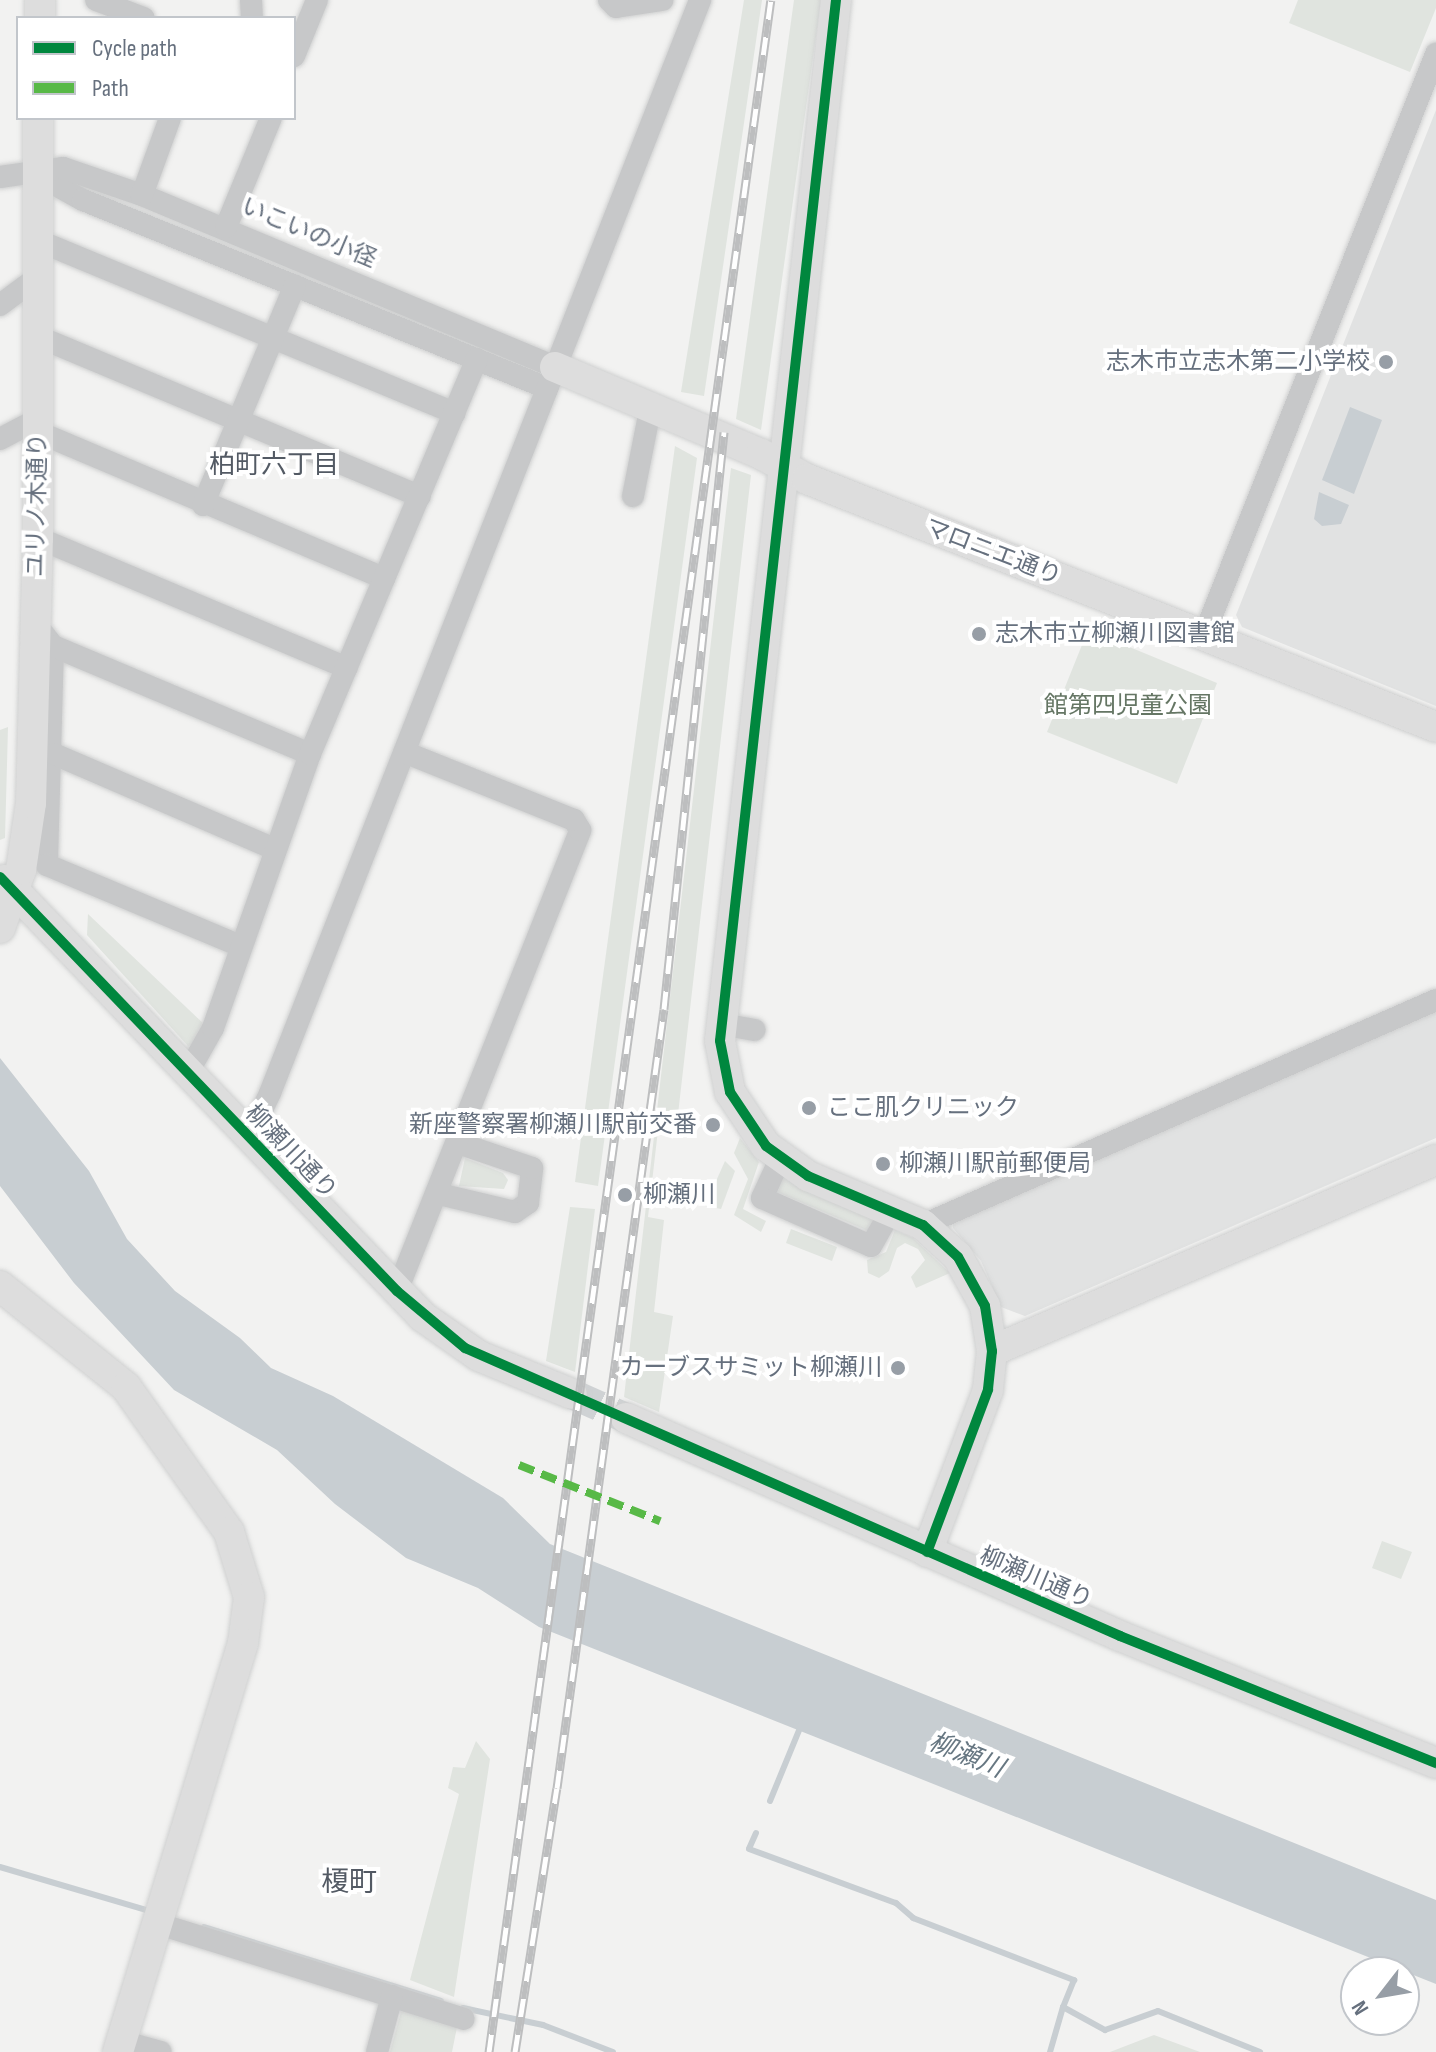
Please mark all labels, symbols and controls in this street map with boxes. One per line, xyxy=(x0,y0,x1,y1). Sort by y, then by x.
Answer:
legend xyxy=(16,16,296,120)
text: Cycle path xyxy=(92,34,177,63)
text: Path xyxy=(92,74,129,103)
street label: いこいの小径 xyxy=(237,192,381,274)
place label: 志木市立志木第二小学校 xyxy=(1106,348,1370,376)
marker: 志木市立志木第二小学校 xyxy=(1377,353,1395,371)
street label: ユリノ木通り xyxy=(21,433,53,577)
district label: 柏町六丁目 xyxy=(209,450,339,482)
street label: マロニエ通り xyxy=(921,513,1065,591)
place label: 志木市立柳瀬川図書館 xyxy=(995,620,1235,648)
marker: 志木市立柳瀬川図書館 xyxy=(970,625,988,643)
park label: 館第四児童公園 xyxy=(1044,692,1212,720)
place label: ここ肌クリニック xyxy=(827,1094,1019,1122)
marker: ここ肌クリニック xyxy=(798,1097,820,1119)
street label: 柳瀬川通り xyxy=(239,1099,343,1205)
place label: 新座警察署柳瀬川駅前交番 xyxy=(409,1111,697,1139)
marker: 新座警察署柳瀬川駅前交番 xyxy=(704,1116,722,1134)
place label: 柳瀬川駅前郵便局 xyxy=(899,1150,1091,1178)
marker: 柳瀬川駅前郵便局 xyxy=(874,1155,892,1173)
place label: 柳瀬川 xyxy=(643,1181,715,1209)
marker: 柳瀬川 xyxy=(614,1184,636,1206)
place label: カーブスサミット柳瀬川 xyxy=(618,1354,882,1382)
marker: カーブスサミット柳瀬川 xyxy=(889,1359,907,1377)
street label: 柳瀬川通り xyxy=(975,1541,1097,1615)
water label: 柳瀬川 xyxy=(924,1727,1008,1785)
district label: 榎町 xyxy=(321,1866,377,1900)
north arrow xyxy=(1340,1956,1420,2036)
text: N xyxy=(1346,1996,1375,2020)

